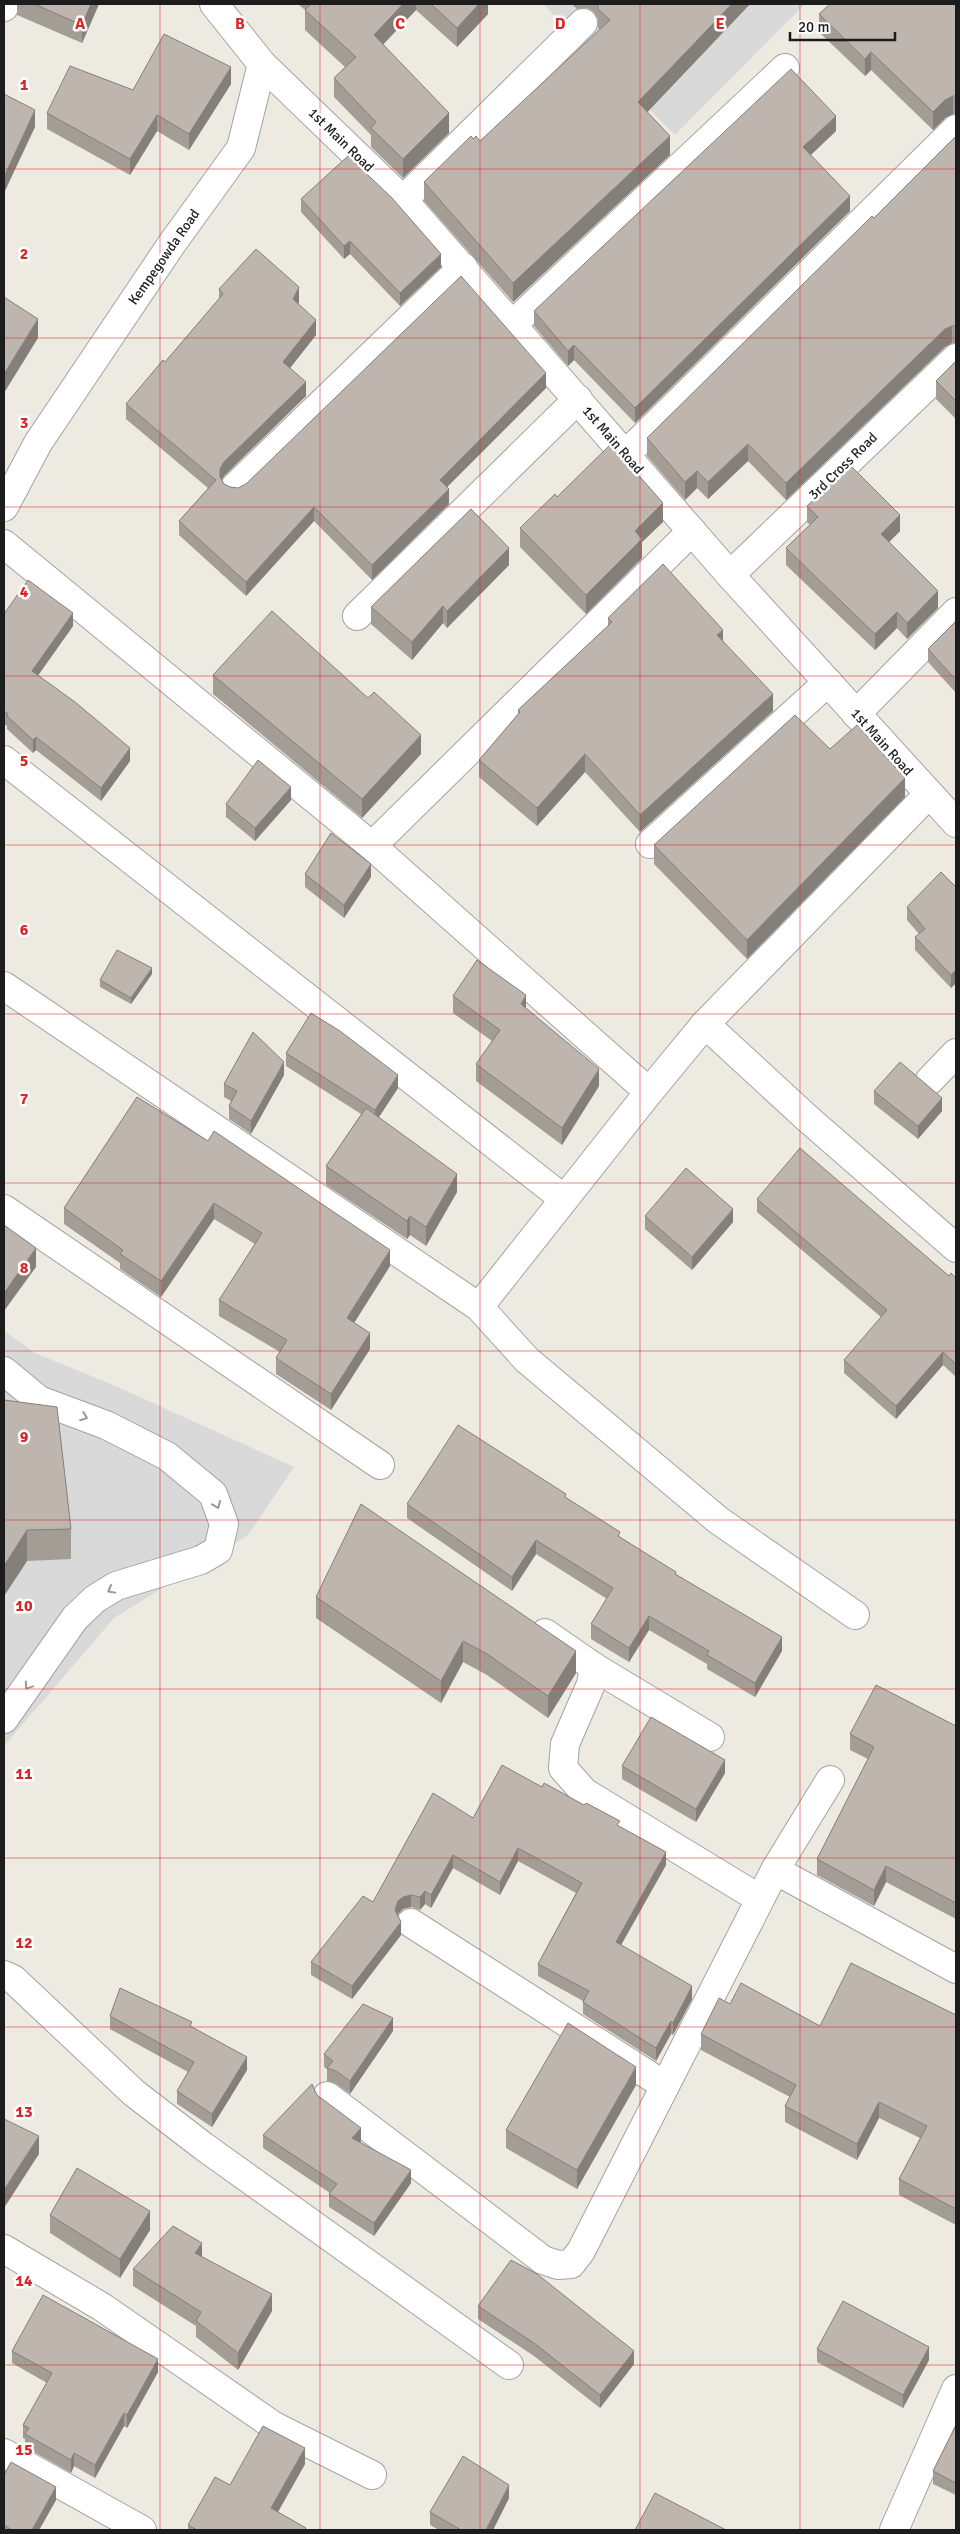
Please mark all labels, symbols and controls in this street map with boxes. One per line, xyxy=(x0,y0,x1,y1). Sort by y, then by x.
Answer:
scale bar xyxy=(790,10,895,42)
text: A xyxy=(75,14,86,34)
text: B xyxy=(235,14,245,34)
text: C xyxy=(395,14,405,34)
text: D xyxy=(555,14,566,34)
text: E xyxy=(715,14,725,34)
text: 20 m xyxy=(798,18,829,36)
text: 1 xyxy=(20,75,29,95)
street label: 1st Main Road xyxy=(305,105,377,175)
street label: Kempegowda Road xyxy=(125,206,203,308)
text: 2 xyxy=(20,244,28,264)
street label: 1st Main Road xyxy=(579,403,647,477)
text: 3 xyxy=(20,413,28,433)
street label: 3rd Cross Road xyxy=(805,429,881,503)
text: 4 xyxy=(20,582,29,602)
street label: 1st Main Road xyxy=(847,705,917,779)
text: 5 xyxy=(20,751,28,771)
text: 6 xyxy=(20,920,29,940)
text: 7 xyxy=(20,1089,29,1109)
text: 8 xyxy=(20,1258,29,1278)
one-way arrow xyxy=(80,1411,88,1421)
text: 9 xyxy=(20,1427,29,1447)
one-way arrow xyxy=(211,1500,221,1509)
one-way arrow xyxy=(107,1583,116,1593)
text: 10 xyxy=(15,1596,33,1616)
one-way arrow xyxy=(25,1681,34,1690)
text: 11 xyxy=(15,1764,33,1784)
text: 12 xyxy=(15,1933,33,1953)
text: 13 xyxy=(15,2102,33,2122)
text: 14 xyxy=(15,2271,33,2291)
text: 15 xyxy=(15,2440,33,2460)

